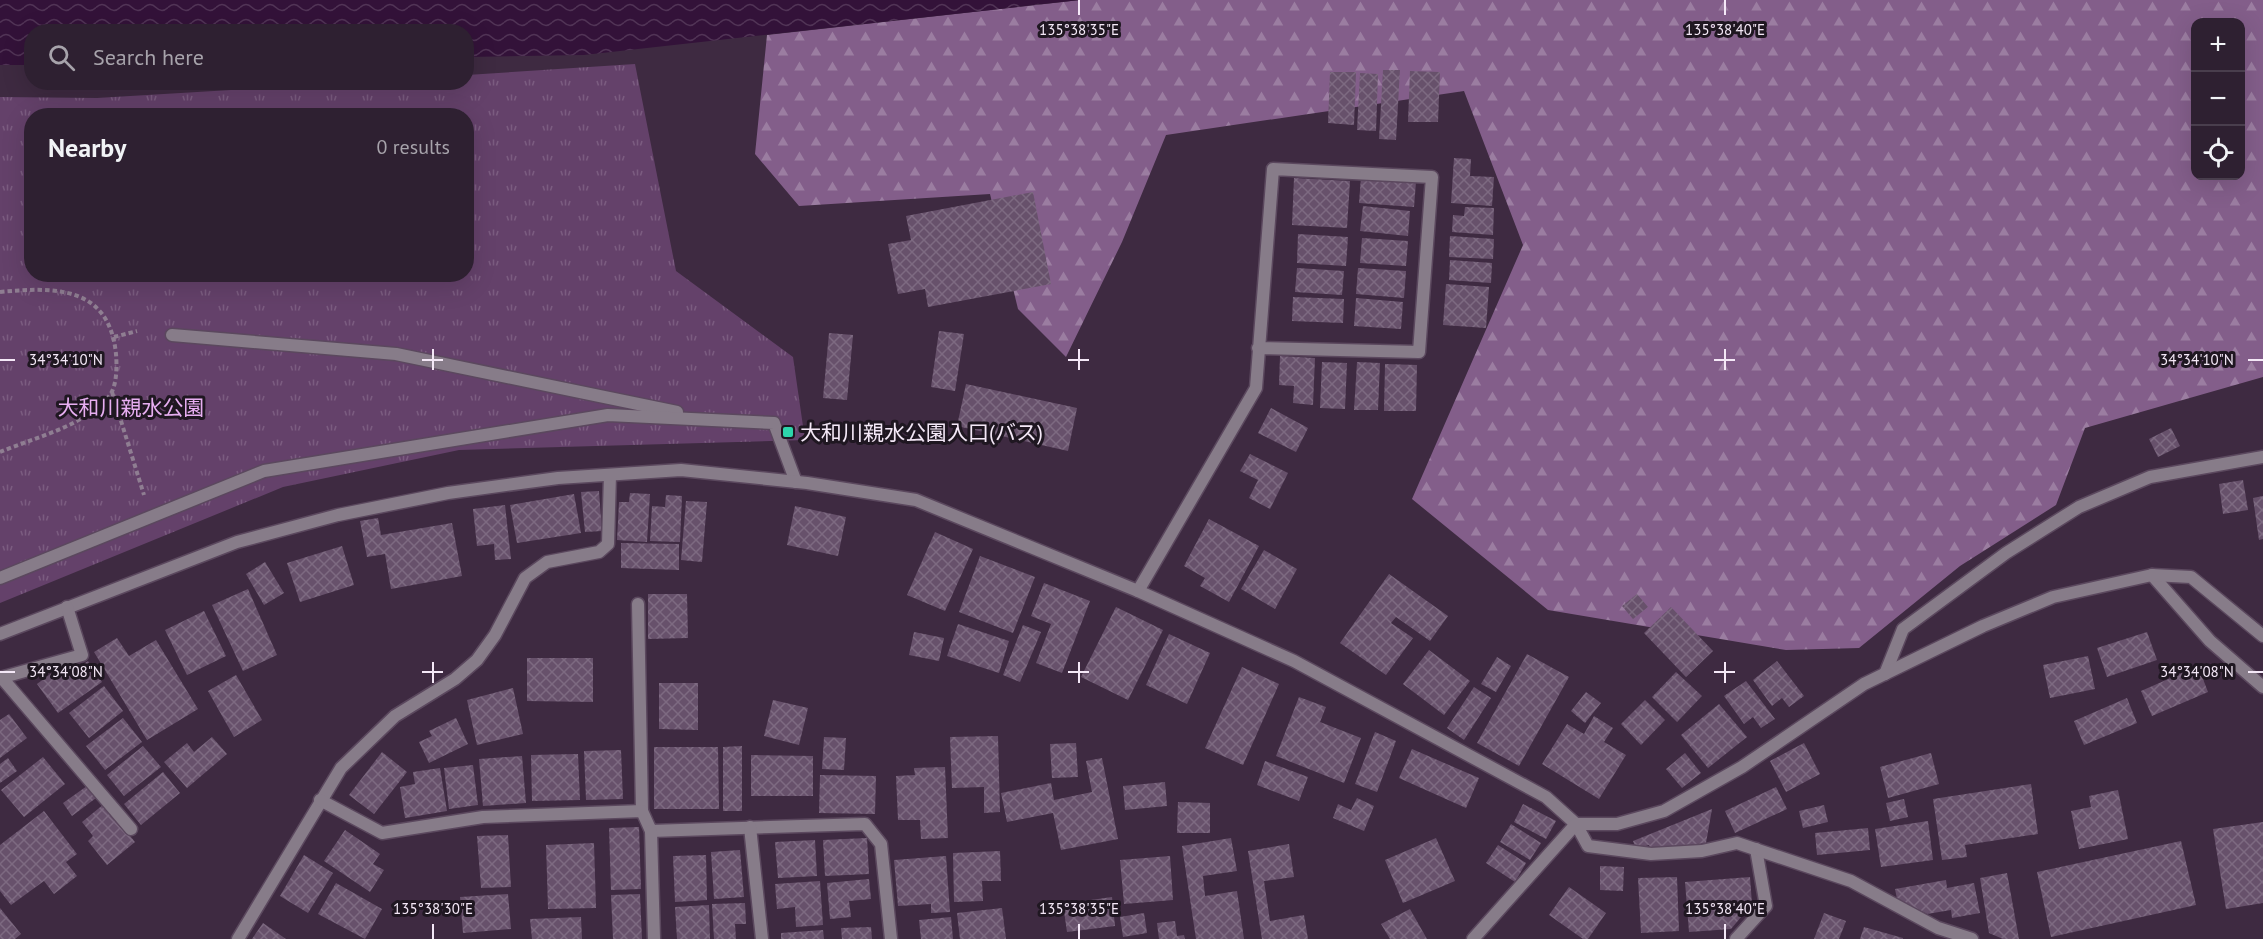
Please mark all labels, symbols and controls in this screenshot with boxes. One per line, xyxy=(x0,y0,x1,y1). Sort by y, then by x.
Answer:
map controls xyxy=(2191,18,2245,180)
button: + xyxy=(2191,18,2245,72)
text: 135°38'35"E xyxy=(1039,20,1119,39)
text: 135°38'40"E xyxy=(1685,20,1765,39)
search box xyxy=(24,24,474,90)
icon: search xyxy=(45,41,78,74)
text: Search here xyxy=(93,43,204,71)
button: − xyxy=(2191,72,2245,126)
button: locate xyxy=(2191,126,2245,180)
text: Nearby xyxy=(48,131,126,164)
text: 0 results xyxy=(377,134,450,160)
text: 34°34'10"N xyxy=(29,350,103,369)
text: 34°34'10"N xyxy=(2160,350,2234,369)
park label: 大和川親水公園 xyxy=(58,394,205,421)
place label: 大和川親水公園入口(バス) xyxy=(800,419,1043,446)
marker: 大和川親水公園入口(バス) xyxy=(781,425,795,439)
text: 34°34'08"N xyxy=(29,662,103,681)
text: 34°34'08"N xyxy=(2160,662,2234,681)
text: 135°38'30"E xyxy=(393,899,473,918)
text: 135°38'35"E xyxy=(1039,899,1119,918)
text: 135°38'40"E xyxy=(1685,899,1765,918)

